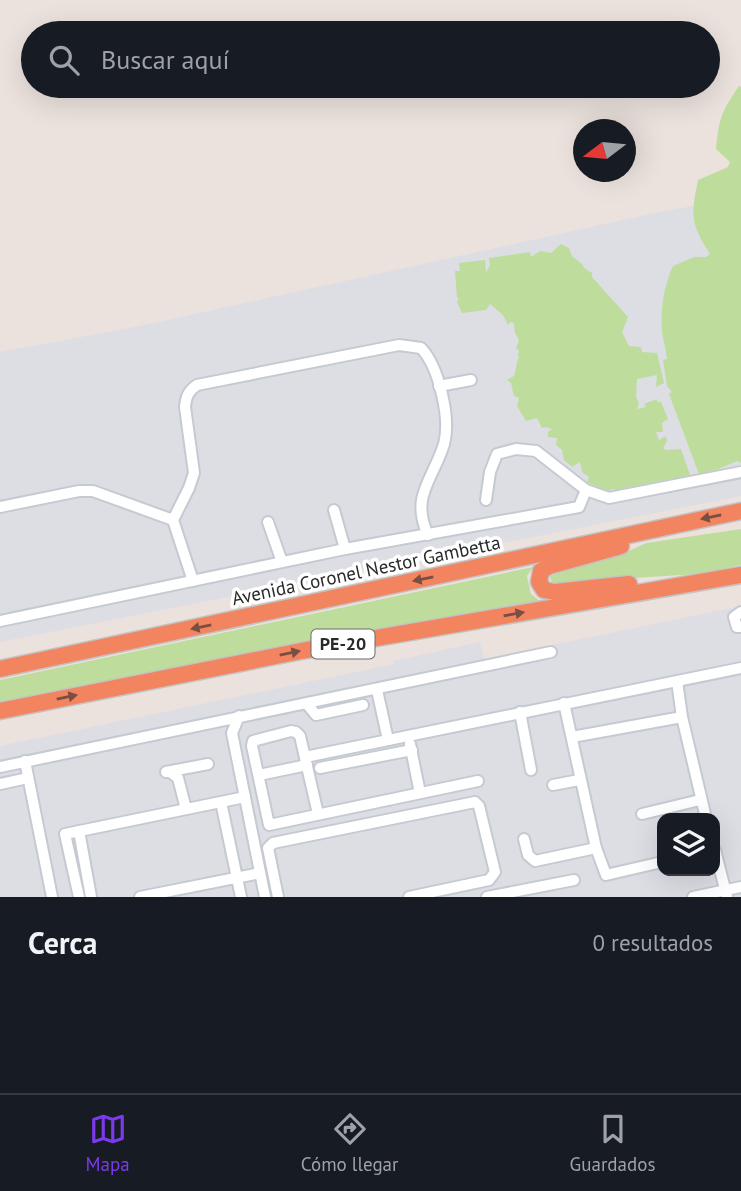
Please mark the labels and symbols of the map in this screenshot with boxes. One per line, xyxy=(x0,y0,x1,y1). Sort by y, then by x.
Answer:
north arrow xyxy=(573,119,636,182)
one-way arrow xyxy=(700,511,722,522)
street label: Avenida Coronel Nestor Gambetta xyxy=(229,530,503,610)
one-way arrow xyxy=(412,574,434,585)
one-way arrow xyxy=(503,608,525,619)
one-way arrow xyxy=(190,622,212,633)
road number: PE-20 xyxy=(312,630,374,658)
one-way arrow xyxy=(279,647,301,658)
one-way arrow xyxy=(56,691,78,702)

